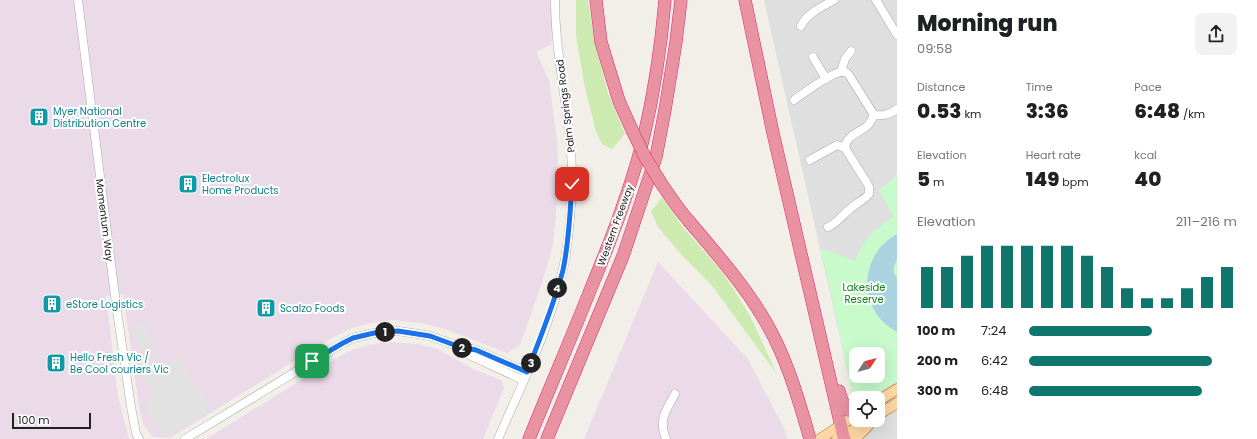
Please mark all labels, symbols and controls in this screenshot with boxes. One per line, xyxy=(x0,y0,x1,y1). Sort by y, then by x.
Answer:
text: Morning run xyxy=(917,8,1058,39)
button: share xyxy=(1195,13,1237,55)
text: 09:58 xyxy=(917,39,953,58)
street label: Palm Springs Road xyxy=(552,58,579,153)
text: Distance xyxy=(917,79,965,95)
text: Time xyxy=(1026,79,1052,95)
text: Pace xyxy=(1134,79,1162,95)
text: 0.53 xyxy=(917,97,961,125)
text: 3:36 xyxy=(1026,97,1069,125)
text: 6:48 xyxy=(1134,97,1180,125)
place label: Myer National Distribution Centre xyxy=(53,104,146,131)
building icon: Myer National Distribution Centre xyxy=(28,106,50,128)
text: km xyxy=(961,106,981,122)
text: /km xyxy=(1180,106,1205,122)
text: Elevation xyxy=(917,147,967,163)
text: Heart rate xyxy=(1026,147,1081,163)
text: kcal xyxy=(1134,147,1157,163)
text: 5 xyxy=(917,165,930,193)
text: 149 xyxy=(1026,165,1059,193)
text: 40 xyxy=(1134,165,1161,193)
pin xyxy=(555,167,589,201)
place label: Electrolux Home Products xyxy=(202,171,279,198)
building icon: Electrolux Home Products xyxy=(177,173,199,195)
icon: check xyxy=(561,173,583,195)
text: m xyxy=(930,174,944,190)
text: bpm xyxy=(1059,174,1088,190)
street label: Momentum Way xyxy=(92,178,117,263)
street label: Western Freeway xyxy=(594,182,637,268)
text: Elevation xyxy=(917,212,976,231)
text: 211–216 m xyxy=(1176,212,1237,231)
pin: 4 xyxy=(547,278,567,298)
text: 4 xyxy=(553,280,561,296)
park label: Lakeside Reserve xyxy=(842,280,886,307)
building icon: eStore Logistics xyxy=(41,293,63,315)
place label: eStore Logistics xyxy=(66,297,143,312)
building icon: Scalzo Foods xyxy=(255,297,277,319)
place label: Scalzo Foods xyxy=(280,301,345,316)
text: 100 m xyxy=(917,321,955,340)
text: 7:24 xyxy=(981,321,1007,340)
pin: 1 xyxy=(375,322,395,342)
text: 1 xyxy=(383,324,387,340)
pin: 2 xyxy=(452,338,472,358)
text: 2 xyxy=(459,340,465,356)
pin xyxy=(295,344,329,378)
north arrow xyxy=(849,347,885,383)
map controls xyxy=(849,347,885,427)
place label: Hello Fresh Vic / Be Cool couriers Vic xyxy=(70,350,169,377)
icon: arrive xyxy=(301,350,323,372)
text: 200 m xyxy=(917,351,958,370)
text: 6:42 xyxy=(981,351,1008,370)
building icon: Hello Fresh Vic / Be Cool couriers Vic xyxy=(45,352,67,374)
pin: 3 xyxy=(521,353,541,373)
text: 3 xyxy=(528,355,534,371)
text: 300 m xyxy=(917,381,958,400)
text: 6:48 xyxy=(981,381,1008,400)
button: locate xyxy=(849,391,885,427)
scale bar xyxy=(12,411,91,430)
text: 100 m xyxy=(18,412,50,428)

